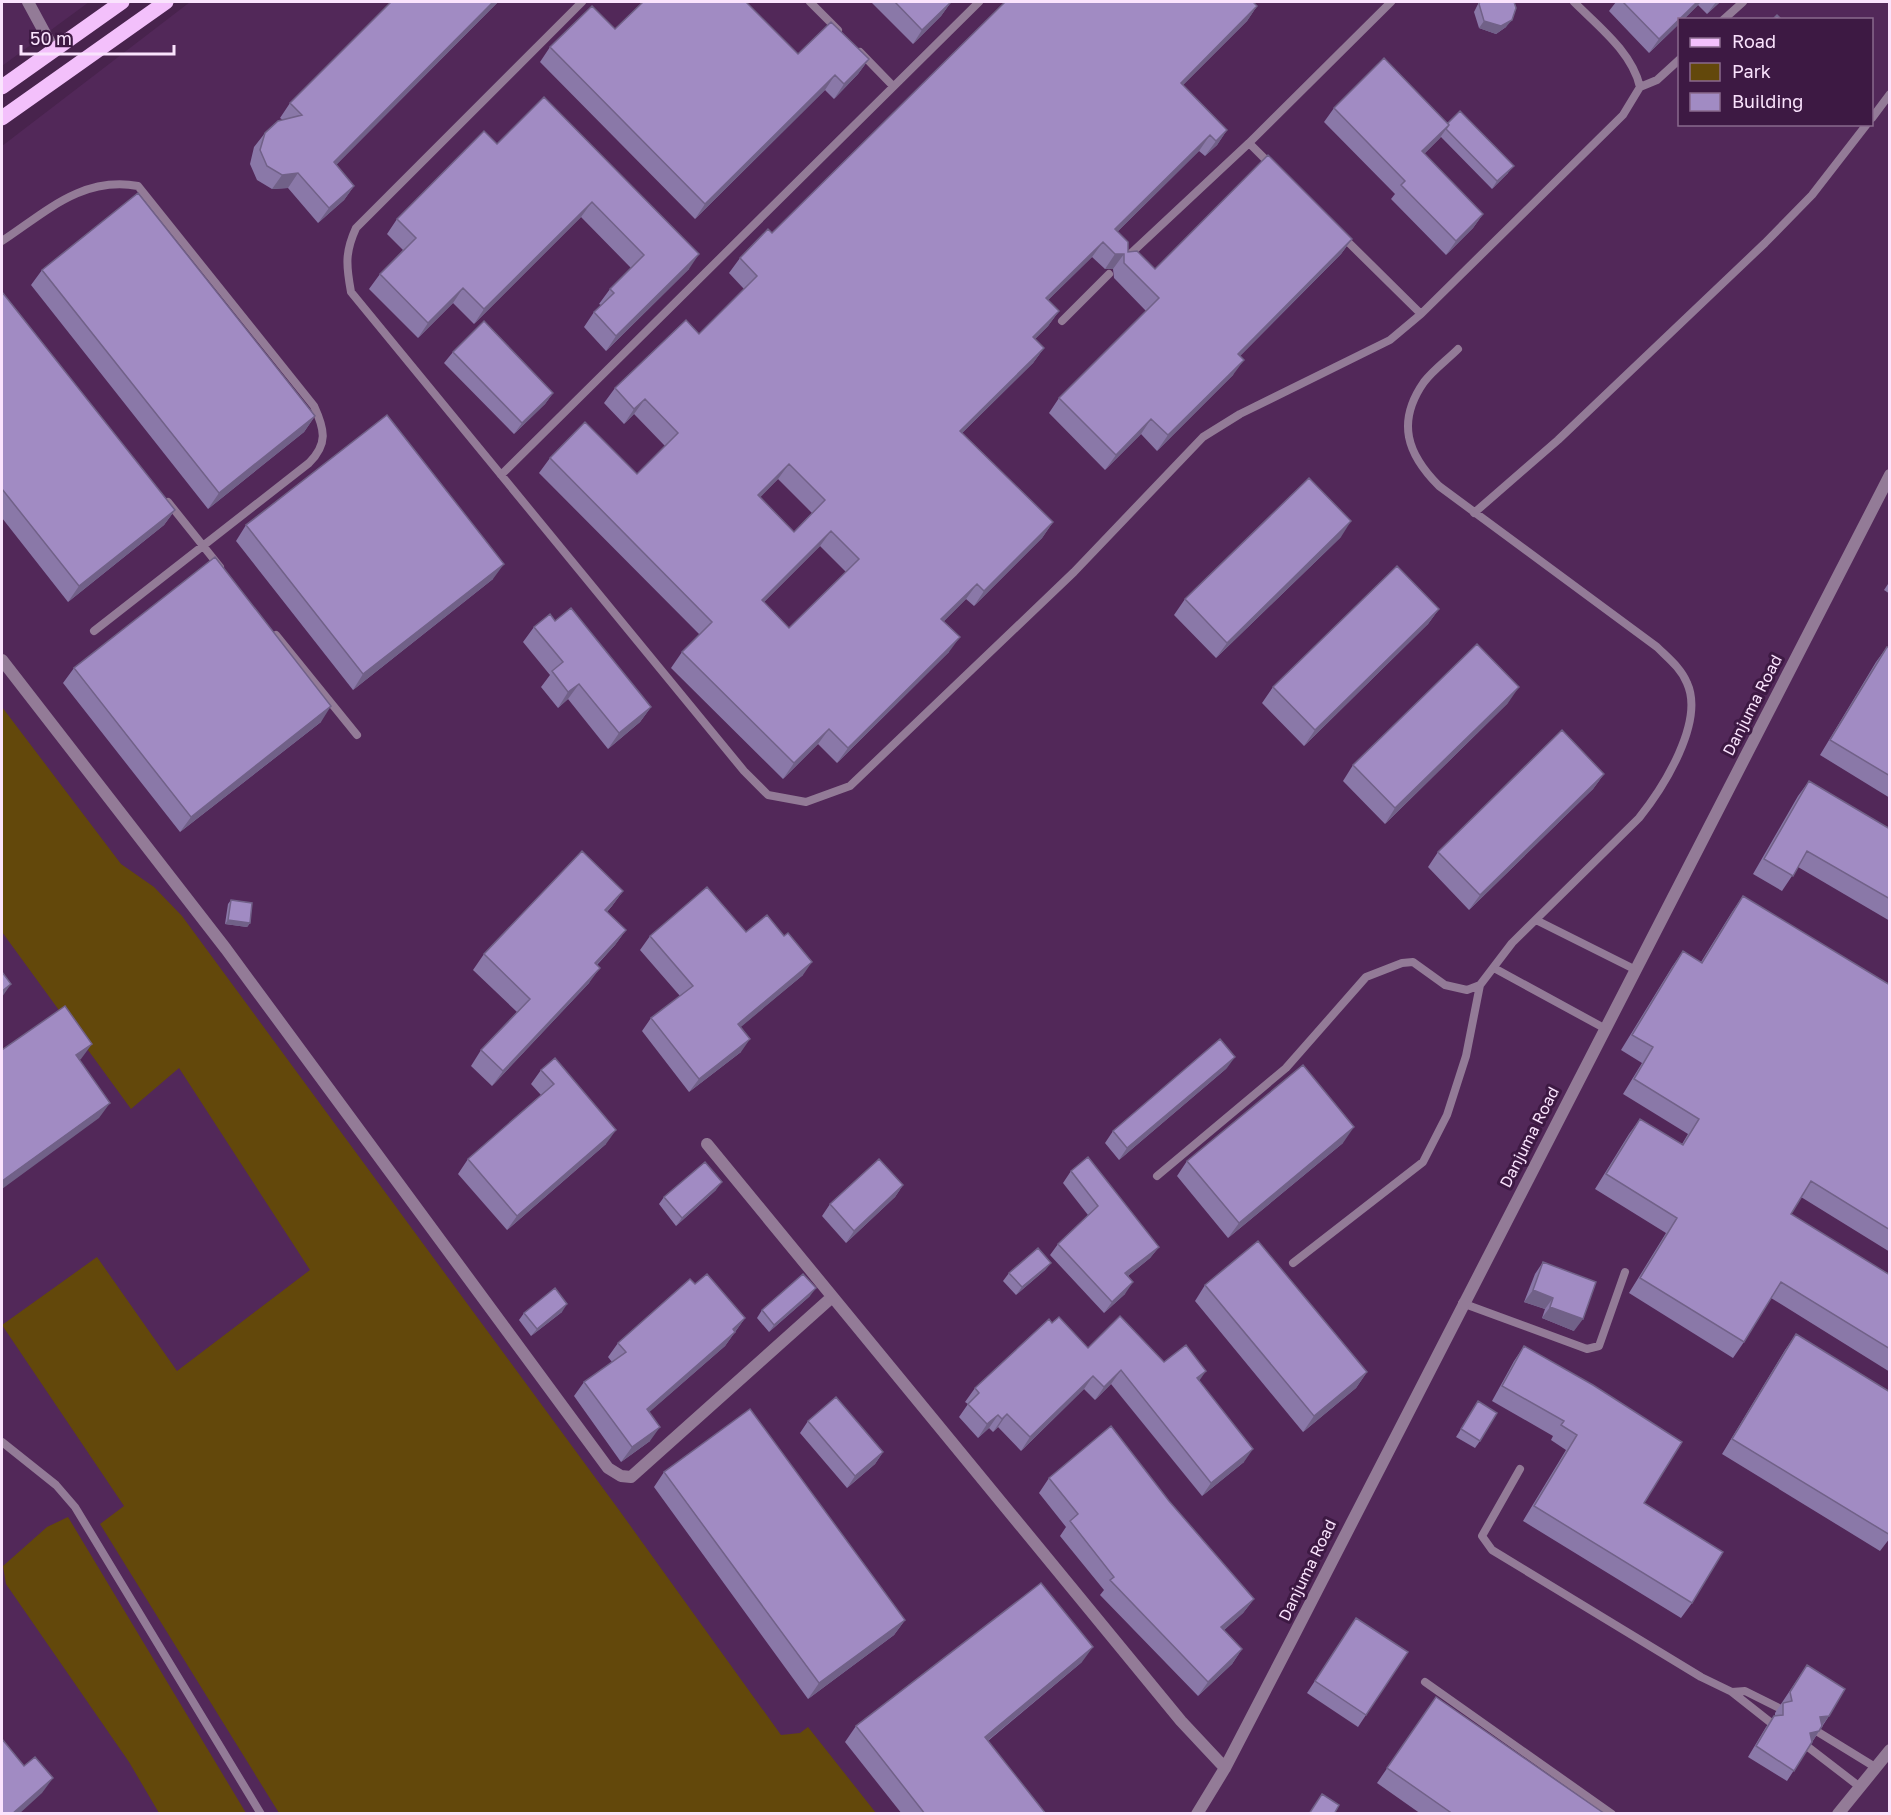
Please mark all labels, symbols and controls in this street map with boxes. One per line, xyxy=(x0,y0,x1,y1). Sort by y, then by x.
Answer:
scale bar xyxy=(21,18,174,56)
legend xyxy=(1678,18,1873,126)
text: 50 m xyxy=(30,27,72,49)
text: Road xyxy=(1732,30,1776,52)
text: Park xyxy=(1732,60,1771,82)
text: Building xyxy=(1732,90,1803,112)
street label: Danjuma Road xyxy=(1718,651,1786,759)
street label: Danjuma Road xyxy=(1495,1083,1563,1191)
street label: Danjuma Road xyxy=(1274,1516,1340,1624)

